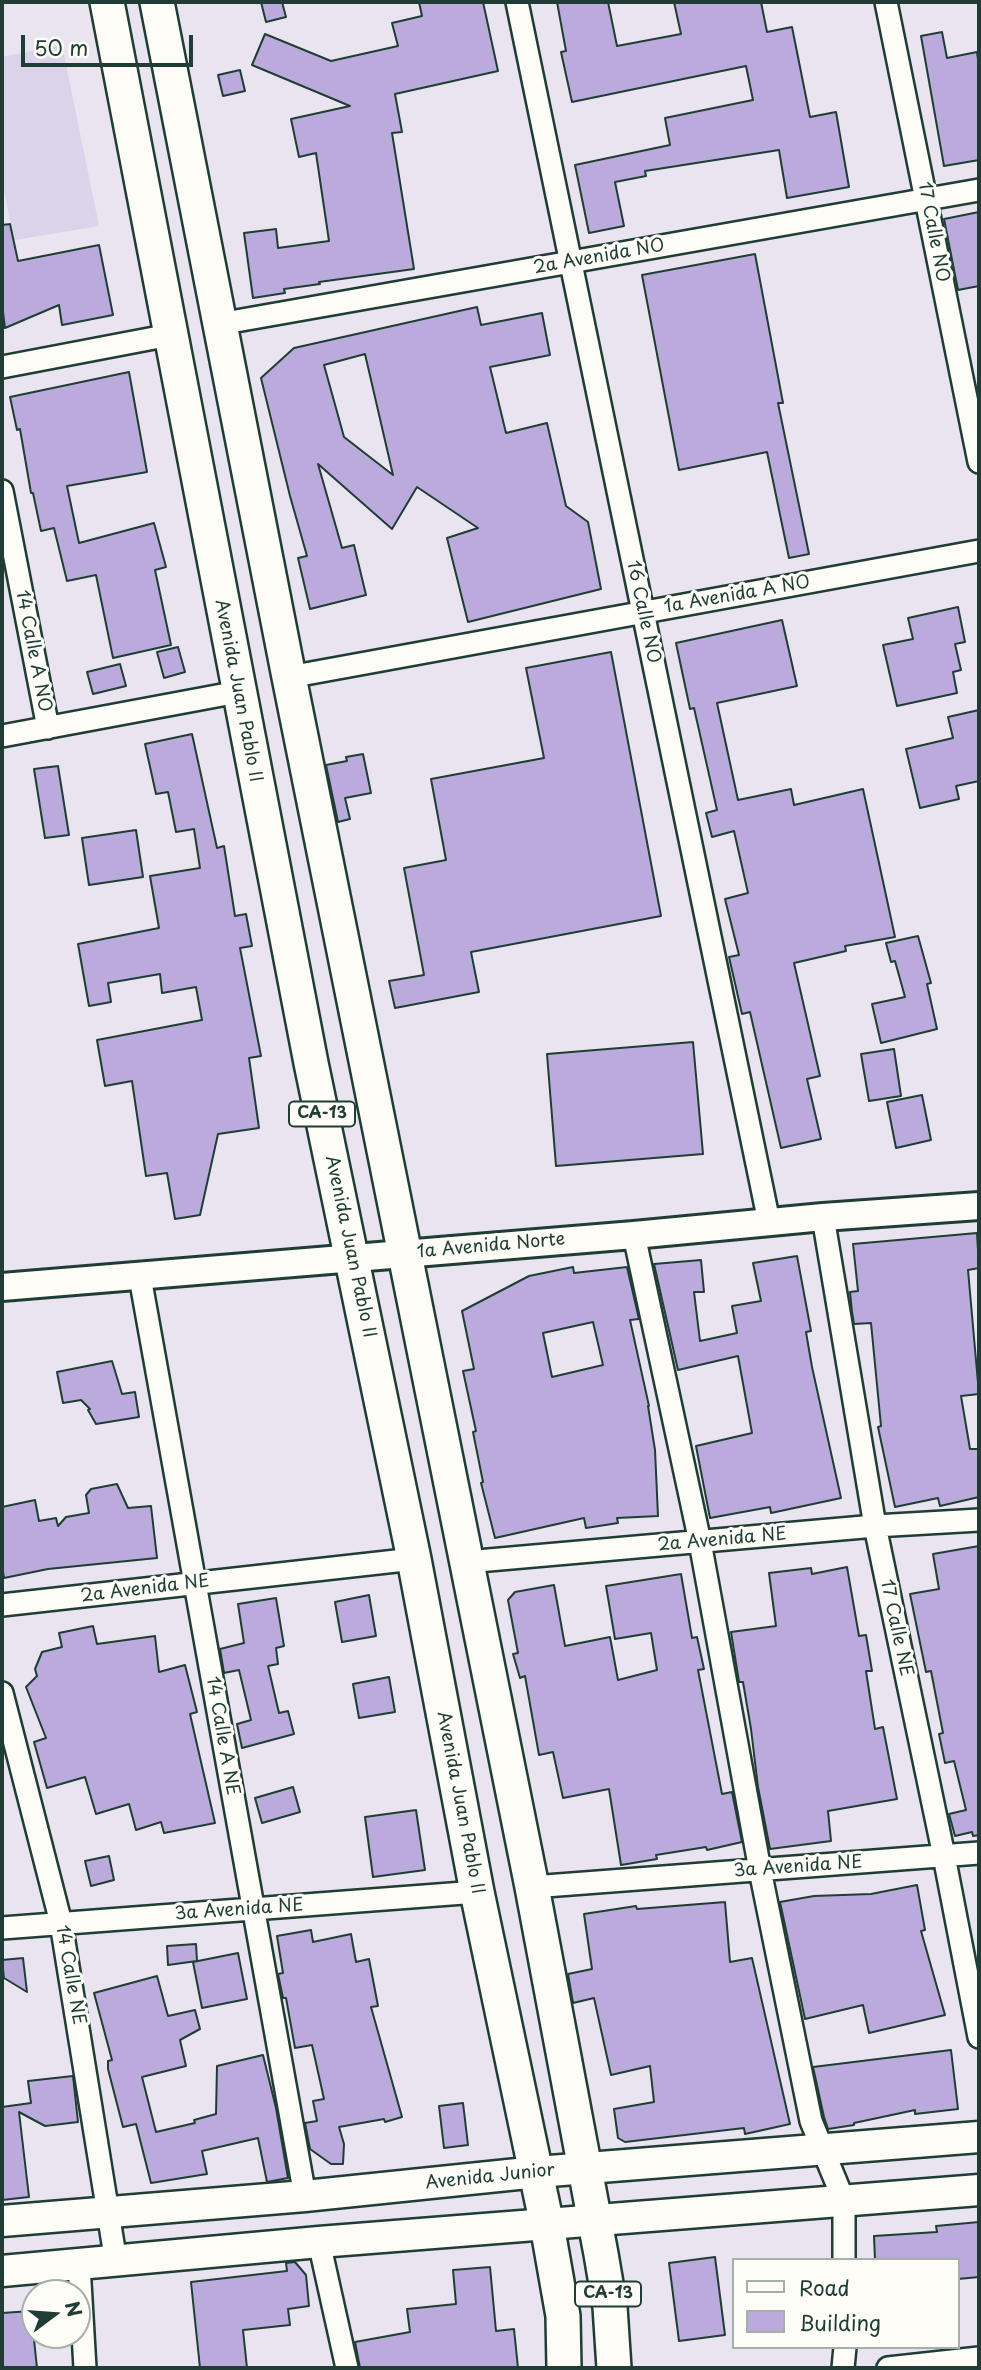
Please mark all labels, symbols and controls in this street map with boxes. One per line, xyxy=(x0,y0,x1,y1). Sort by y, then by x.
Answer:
scale bar xyxy=(24,21,196,65)
text: 50 m xyxy=(34,31,88,63)
street label: 17 Calle NO xyxy=(913,180,953,284)
street label: 2a Avenida NO xyxy=(532,235,666,279)
street label: 16 Calle NO xyxy=(622,559,664,665)
street label: 1a Avenida A NO xyxy=(662,572,812,618)
street label: 14 Calle A NO xyxy=(11,588,55,714)
street label: Avenida Juan Pablo II xyxy=(210,598,266,784)
road number: CA-13 xyxy=(289,1102,355,1126)
street label: Avenida Juan Pablo II xyxy=(320,1154,380,1340)
street label: 1a Avenida Norte xyxy=(416,1229,566,1263)
street label: 2a Avenida NE xyxy=(657,1524,787,1556)
street label: 2a Avenida NE xyxy=(79,1570,211,1608)
street label: 17 Calle NE xyxy=(875,1578,917,1678)
street label: 14 Calle A NE xyxy=(201,1675,243,1797)
street label: Avenida Juan Pablo II xyxy=(432,1710,488,1896)
street label: 3a Avenida NE xyxy=(733,1852,863,1882)
street label: 3a Avenida NE xyxy=(174,1895,304,1925)
street label: 14 Calle NE xyxy=(51,1923,89,2027)
street label: Avenida Junior xyxy=(424,2159,556,2195)
legend xyxy=(732,2258,960,2349)
text: Road xyxy=(799,2271,850,2303)
north arrow xyxy=(21,2279,91,2349)
road number: CA-13 xyxy=(575,2282,641,2306)
text: N xyxy=(59,2298,90,2320)
text: Building xyxy=(799,2306,881,2338)

